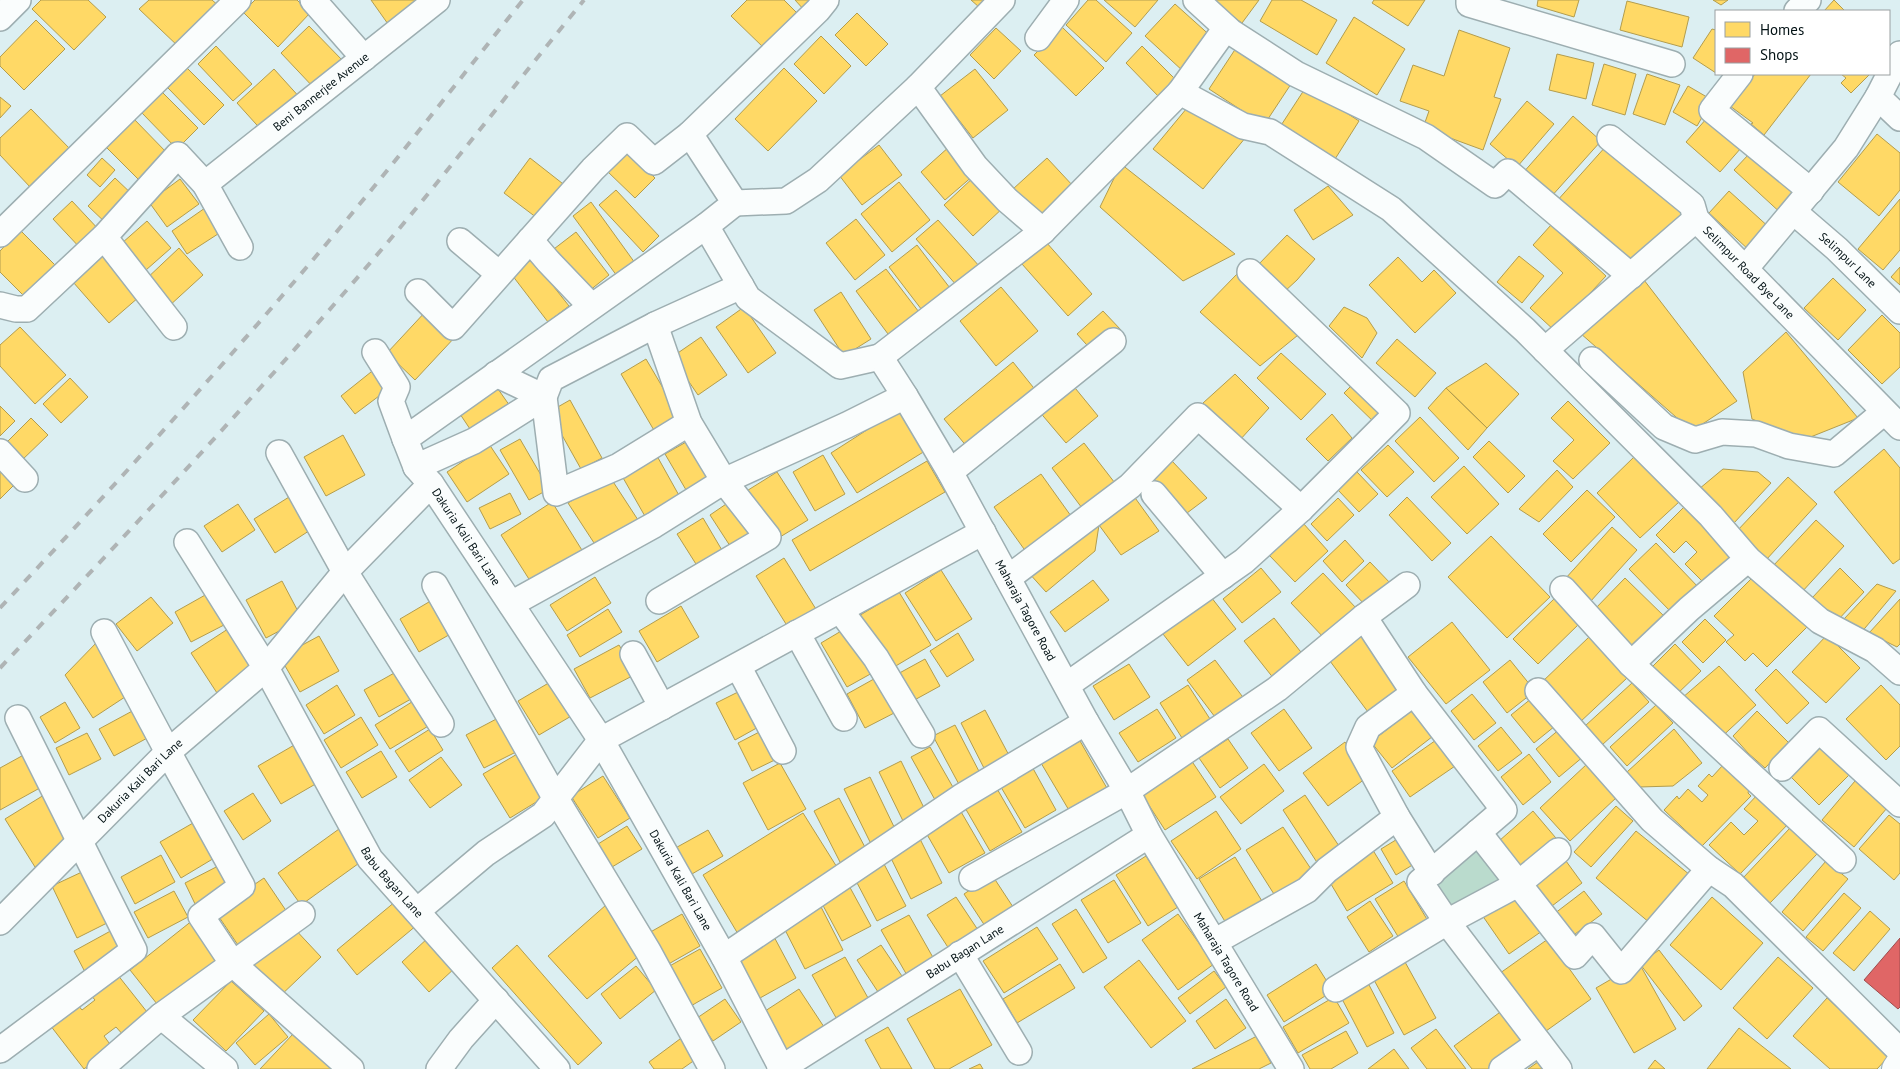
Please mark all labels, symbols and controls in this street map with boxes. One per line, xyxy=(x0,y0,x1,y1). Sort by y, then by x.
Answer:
legend xyxy=(1715,10,1890,75)
text: Homes xyxy=(1760,20,1804,39)
text: Shops xyxy=(1760,45,1799,64)
street label: Beni Bannerjee Avenue xyxy=(270,49,372,134)
street label: Selimpur Road Bye Lane xyxy=(1700,223,1798,322)
street label: Selimpur Lane xyxy=(1816,229,1880,291)
street label: Dakuria Kali Bari Lane xyxy=(429,485,504,588)
street label: Maharaja Tagore Road xyxy=(992,557,1059,663)
street label: Dakuria Kali Bari Lane xyxy=(94,735,185,826)
street label: Dakuria Kali Bari Lane xyxy=(646,827,715,933)
street label: Babu Bagan Lane xyxy=(358,844,427,921)
street label: Maharaja Tagore Road xyxy=(1191,909,1262,1014)
street label: Babu Bagan Lane xyxy=(923,921,1006,981)

